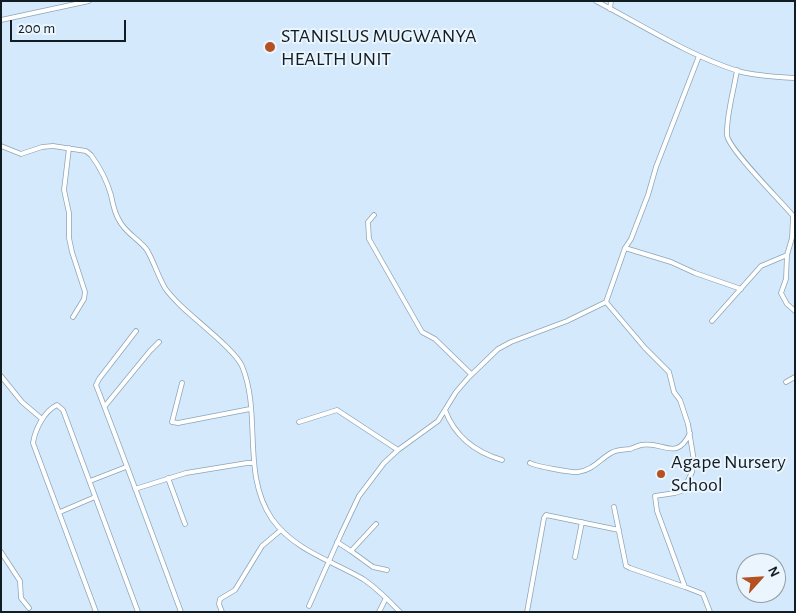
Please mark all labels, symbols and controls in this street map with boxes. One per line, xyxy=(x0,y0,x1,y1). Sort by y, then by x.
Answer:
scale bar xyxy=(12,10,129,42)
text: 200 m xyxy=(18,21,55,36)
place label: STANISLUS MUGWANYA HEALTH UNIT xyxy=(281,24,477,71)
marker: STANISLUS MUGWANYA HEALTH UNIT xyxy=(263,40,277,54)
place label: Agape Nursery School xyxy=(671,450,786,497)
marker: Agape Nursery School xyxy=(655,468,667,480)
north arrow xyxy=(736,553,786,603)
text: N xyxy=(765,564,782,579)

